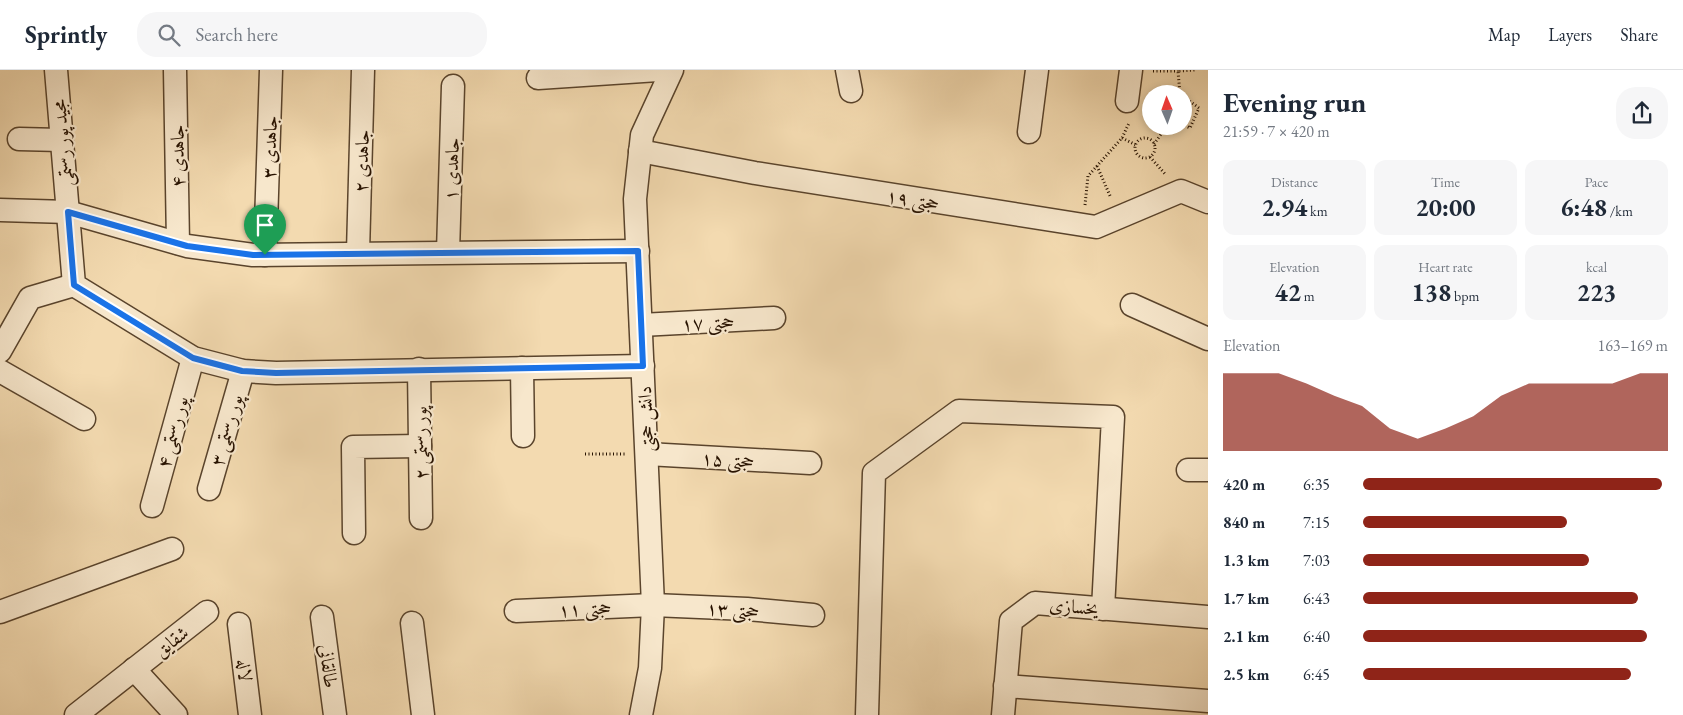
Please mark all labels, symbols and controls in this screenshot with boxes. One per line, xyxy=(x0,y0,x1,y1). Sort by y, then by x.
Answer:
search box xyxy=(137,12,487,57)
text: Sprintly xyxy=(25,19,107,50)
icon: search xyxy=(155,21,183,49)
text: Search here xyxy=(195,22,278,47)
text: Map xyxy=(1488,23,1520,46)
text: Layers xyxy=(1548,23,1592,46)
text: Share xyxy=(1620,23,1658,46)
text: Evening run xyxy=(1223,84,1366,120)
north arrow xyxy=(1142,85,1192,135)
map controls xyxy=(1142,85,1192,135)
button: share xyxy=(1616,87,1668,139)
street label: مجید پور رستمی xyxy=(46,98,80,188)
street label: جاهدی ۳ xyxy=(256,115,283,179)
text: 21:59 · 7 × 420 m xyxy=(1223,121,1330,142)
street label: جاهدی ۴ xyxy=(164,124,191,188)
street label: جاهدی ۲ xyxy=(348,129,375,193)
street label: جاهدی ۱ xyxy=(438,137,465,201)
text: Distance xyxy=(1271,173,1318,191)
text: Time xyxy=(1431,173,1460,191)
text: Pace xyxy=(1585,173,1608,191)
street label: حجتی ۱۹ xyxy=(884,183,941,217)
text: 2.94 xyxy=(1261,191,1307,223)
text: 20:00 xyxy=(1416,191,1475,223)
text: 6:48 xyxy=(1560,191,1607,223)
text: km xyxy=(1307,202,1328,220)
text: /km xyxy=(1607,202,1633,220)
pin xyxy=(244,204,286,255)
icon: arrive xyxy=(251,211,279,239)
text: Elevation xyxy=(1269,258,1320,276)
text: Heart rate xyxy=(1418,258,1473,276)
text: kcal xyxy=(1586,258,1607,276)
text: 42 xyxy=(1274,276,1301,308)
text: 138 xyxy=(1412,276,1451,308)
text: 223 xyxy=(1577,276,1616,308)
text: m xyxy=(1301,287,1315,305)
text: bpm xyxy=(1451,287,1479,305)
street label: حجتی ۱۷ xyxy=(681,309,735,337)
text: Elevation xyxy=(1223,335,1281,356)
text: 163–169 m xyxy=(1597,335,1668,356)
street label: دانش حجتی xyxy=(632,385,660,452)
street label: پور رستمی ۳ xyxy=(204,390,250,469)
street label: پور رستمی ۴ xyxy=(151,392,195,471)
street label: پور رستمی ۲ xyxy=(407,405,435,480)
street label: حجتی ۱۵ xyxy=(701,446,755,474)
text: 420 m xyxy=(1223,474,1265,495)
text: 6:35 xyxy=(1303,474,1330,495)
text: 840 m xyxy=(1223,512,1265,533)
text: 7:15 xyxy=(1303,512,1330,533)
text: 1.3 km xyxy=(1223,550,1269,571)
text: 7:03 xyxy=(1303,550,1330,571)
text: 1.7 km xyxy=(1223,588,1269,609)
text: 6:43 xyxy=(1303,588,1330,609)
street label: یخسازی xyxy=(1048,592,1101,621)
street label: حجتی ۱۱ xyxy=(558,595,612,623)
street label: حجتی ۱۳ xyxy=(706,596,760,624)
street label: شقایق xyxy=(149,620,194,663)
text: 2.1 km xyxy=(1223,626,1269,647)
text: 6:40 xyxy=(1303,626,1330,647)
street label: طالقانی xyxy=(313,643,344,689)
street label: لاله xyxy=(231,657,258,683)
text: 2.5 km xyxy=(1223,664,1269,685)
text: 6:45 xyxy=(1303,664,1330,685)

